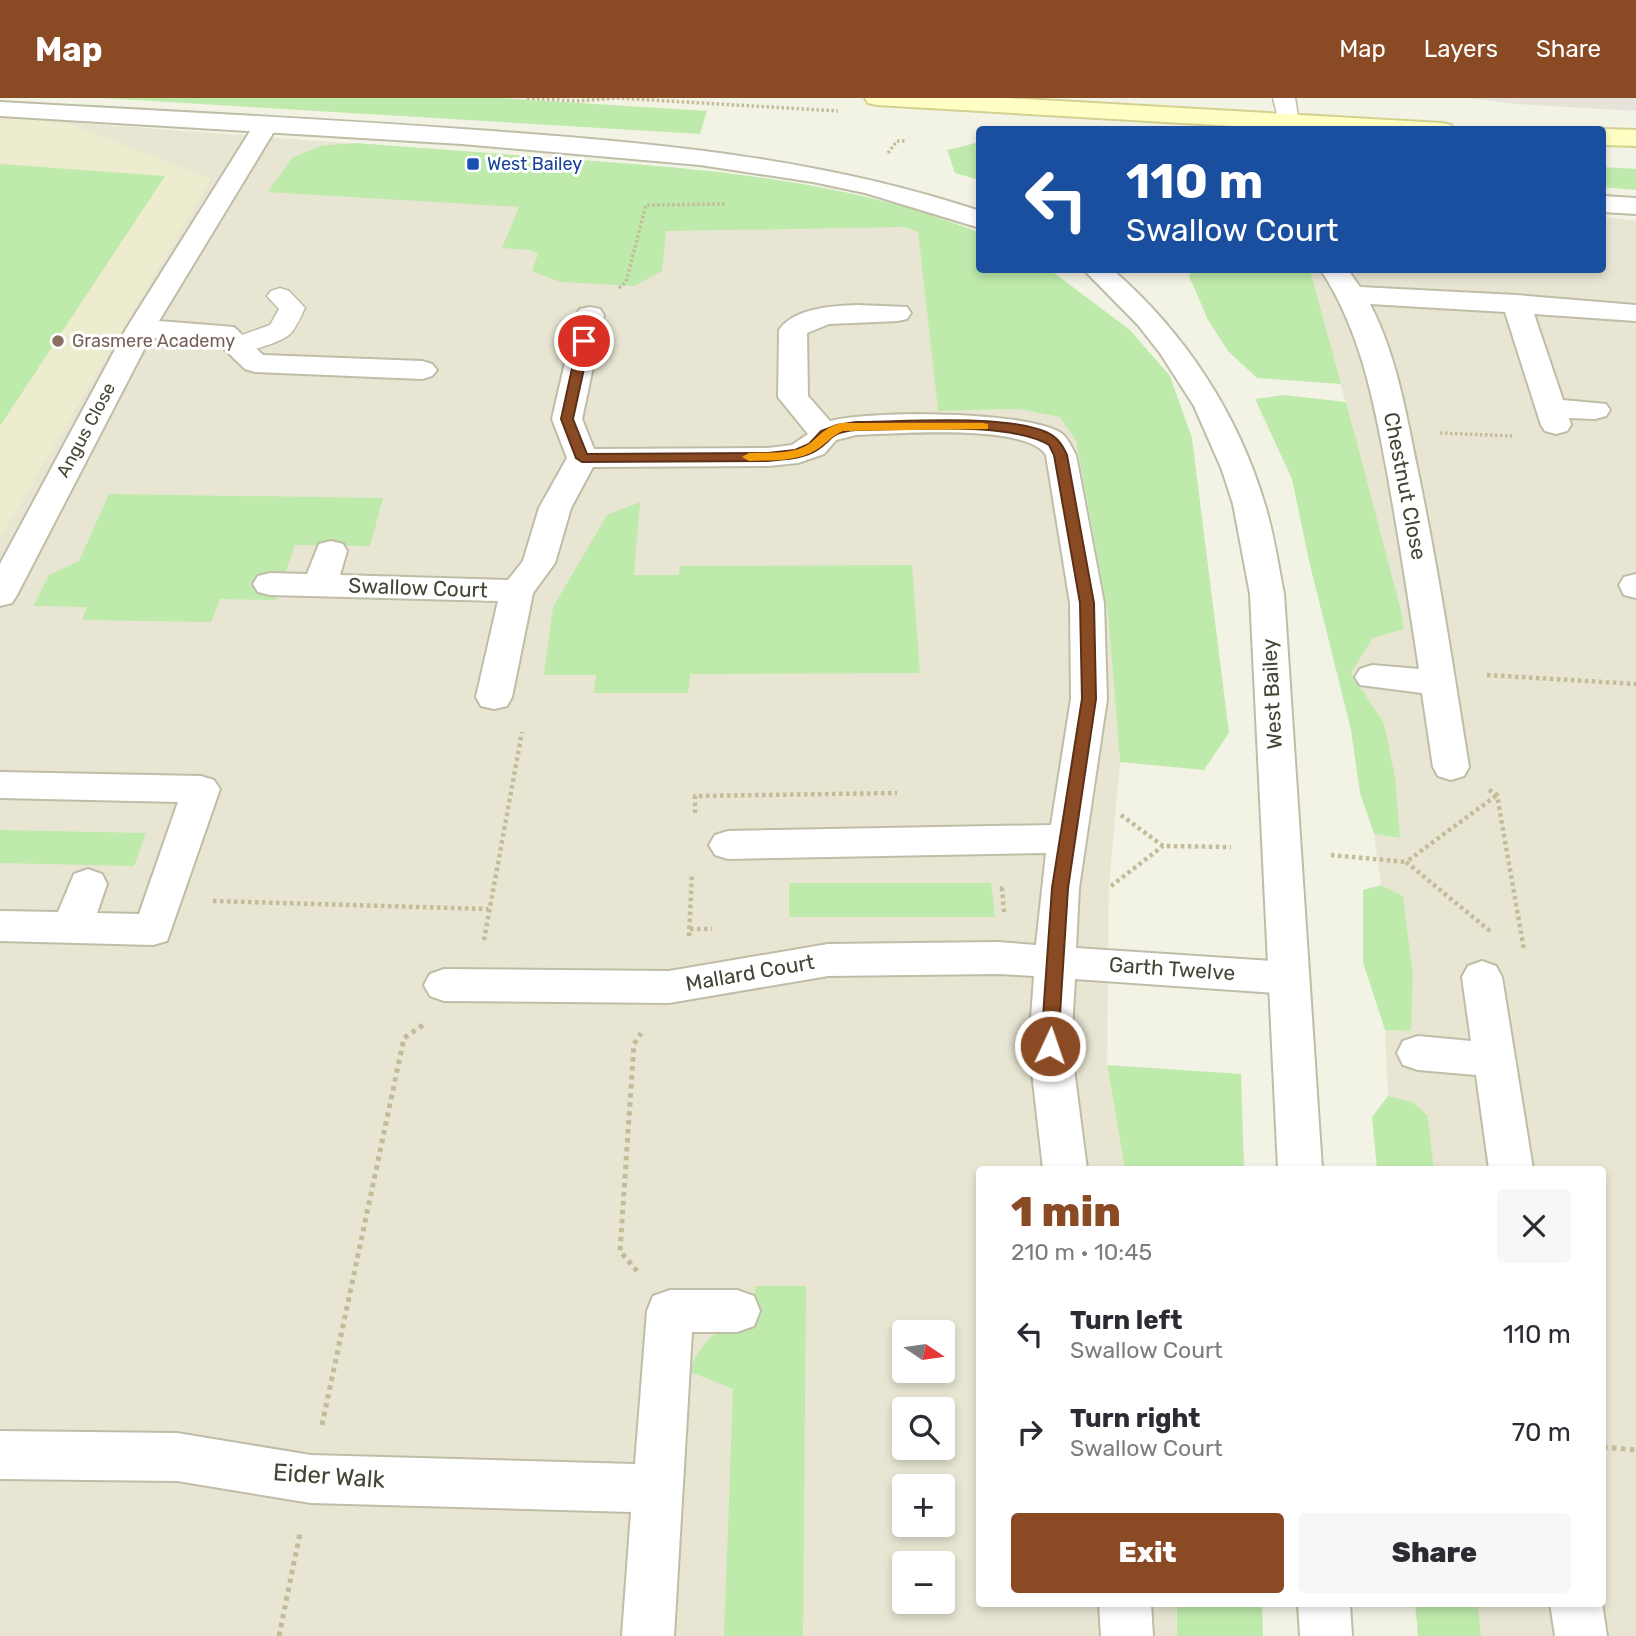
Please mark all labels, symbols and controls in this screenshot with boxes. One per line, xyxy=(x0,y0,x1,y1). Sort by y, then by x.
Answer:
text: Map xyxy=(35,30,103,69)
text: Map xyxy=(1339,35,1386,63)
text: Layers xyxy=(1424,35,1498,63)
text: Share xyxy=(1536,35,1601,63)
text: 110 m xyxy=(1126,152,1263,210)
place label: West Bailey xyxy=(487,153,582,175)
icon: left xyxy=(1011,154,1102,245)
marker: West Bailey xyxy=(465,156,481,172)
text: Swallow Court xyxy=(1126,211,1339,249)
pin xyxy=(554,311,614,371)
icon: arrive xyxy=(565,322,603,360)
place label: Grasmere Academy xyxy=(72,330,235,352)
marker: Grasmere Academy xyxy=(50,333,66,349)
street label: Angus Close xyxy=(52,379,120,481)
street label: Chestnut Close xyxy=(1379,410,1432,562)
street label: Swallow Court xyxy=(348,573,488,602)
street label: West Bailey xyxy=(1256,638,1287,750)
street label: Mallard Court xyxy=(684,949,816,996)
street label: Garth Twelve xyxy=(1108,952,1236,985)
position arrow xyxy=(1013,1009,1087,1083)
text: 1 min xyxy=(1011,1187,1121,1237)
button: close xyxy=(1497,1189,1571,1263)
text: 210 m · 10:45 xyxy=(1011,1238,1152,1266)
text: Turn left xyxy=(1070,1305,1182,1336)
icon: left xyxy=(1011,1315,1049,1353)
text: 110 m xyxy=(1503,1319,1571,1350)
north arrow xyxy=(892,1320,956,1382)
map controls xyxy=(892,1320,955,1614)
text: Swallow Court xyxy=(1070,1336,1223,1364)
button: search xyxy=(892,1397,955,1460)
text: Turn right xyxy=(1070,1403,1200,1434)
icon: right xyxy=(1011,1413,1049,1451)
text: 70 m xyxy=(1512,1417,1571,1448)
text: Swallow Court xyxy=(1070,1434,1223,1462)
street label: Eider Walk xyxy=(272,1458,387,1494)
button: + xyxy=(892,1474,955,1537)
button: Exit xyxy=(1011,1513,1284,1593)
button: Share xyxy=(1298,1513,1571,1593)
button: − xyxy=(892,1551,955,1614)

